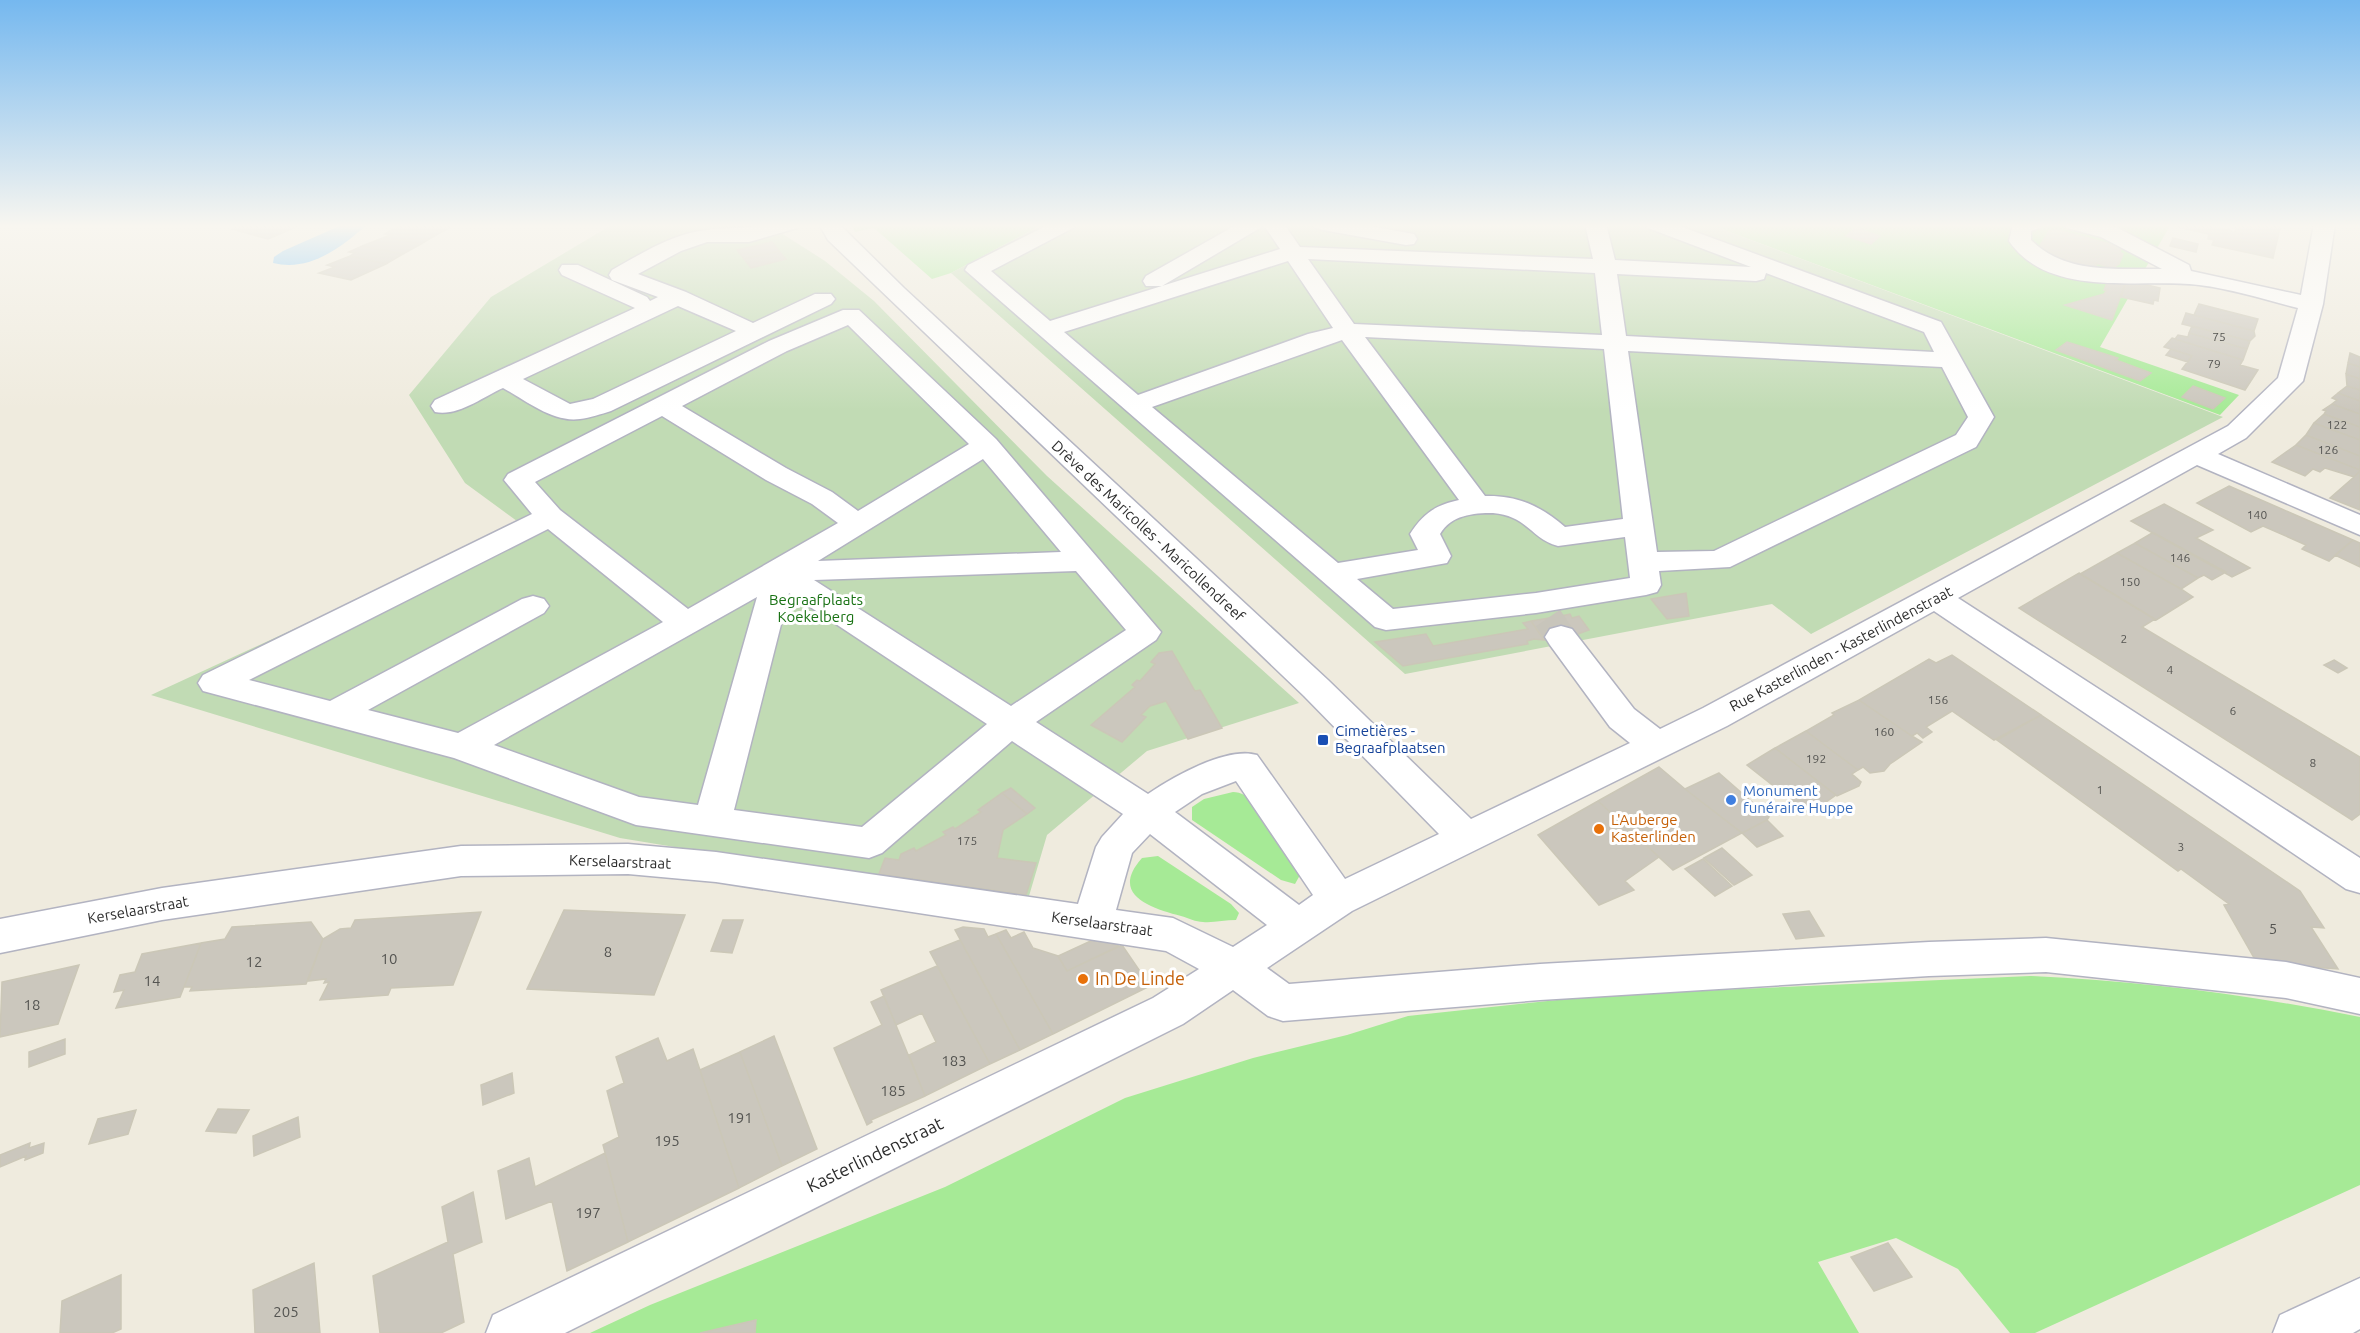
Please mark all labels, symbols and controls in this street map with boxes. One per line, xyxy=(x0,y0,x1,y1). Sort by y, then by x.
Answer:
house number: 75 xyxy=(2212,330,2226,343)
house number: 79 xyxy=(2207,357,2221,370)
house number: 122 xyxy=(2327,418,2347,431)
street label: Drève des Maricolles - Maricollendreef xyxy=(1048,437,1248,625)
house number: 126 xyxy=(2318,443,2338,456)
house number: 140 xyxy=(2247,508,2267,521)
house number: 146 xyxy=(2170,551,2190,564)
house number: 150 xyxy=(2120,575,2140,588)
street label: Rue Kasterlinden - Kasterlindenstraat xyxy=(1726,582,1955,715)
park label: Begraafplaats Koekelberg xyxy=(769,591,863,625)
house number: 2 xyxy=(2121,632,2127,645)
house number: 4 xyxy=(2167,663,2174,676)
house number: 156 xyxy=(1928,693,1948,706)
house number: 6 xyxy=(2230,704,2237,717)
place label: Cimetières - Begraafplaatsen xyxy=(1335,722,1446,756)
house number: 160 xyxy=(1874,725,1894,738)
marker: Cimetières - Begraafplaatsen xyxy=(1316,733,1330,747)
house number: 192 xyxy=(1806,752,1826,765)
house number: 8 xyxy=(2310,756,2317,769)
place label: Monument funéraire Huppe xyxy=(1743,782,1853,816)
house number: 1 xyxy=(2097,783,2103,796)
marker: Monument funéraire Huppe xyxy=(1724,793,1738,807)
place label: L'Auberge Kasterlinden xyxy=(1611,811,1696,845)
marker: L'Auberge Kasterlinden xyxy=(1592,822,1606,836)
house number: 175 xyxy=(957,834,977,847)
house number: 3 xyxy=(2178,840,2184,853)
street label: Kerselaarstraat xyxy=(569,851,671,872)
street label: Kerselaarstraat xyxy=(86,892,190,927)
street label: Kerselaarstraat xyxy=(1050,908,1154,939)
house number: 5 xyxy=(2269,920,2277,937)
house number: 8 xyxy=(604,943,612,960)
house number: 10 xyxy=(381,950,397,967)
house number: 12 xyxy=(246,953,262,970)
place label: In De Linde xyxy=(1095,968,1185,988)
house number: 14 xyxy=(144,972,160,989)
marker: In De Linde xyxy=(1076,972,1090,986)
house number: 18 xyxy=(24,996,40,1013)
house number: 183 xyxy=(941,1052,967,1069)
house number: 185 xyxy=(880,1082,906,1099)
house number: 191 xyxy=(727,1109,753,1126)
street label: Kasterlindenstraat xyxy=(803,1112,946,1196)
house number: 195 xyxy=(654,1132,680,1149)
house number: 197 xyxy=(575,1204,601,1221)
house number: 205 xyxy=(273,1303,299,1320)

